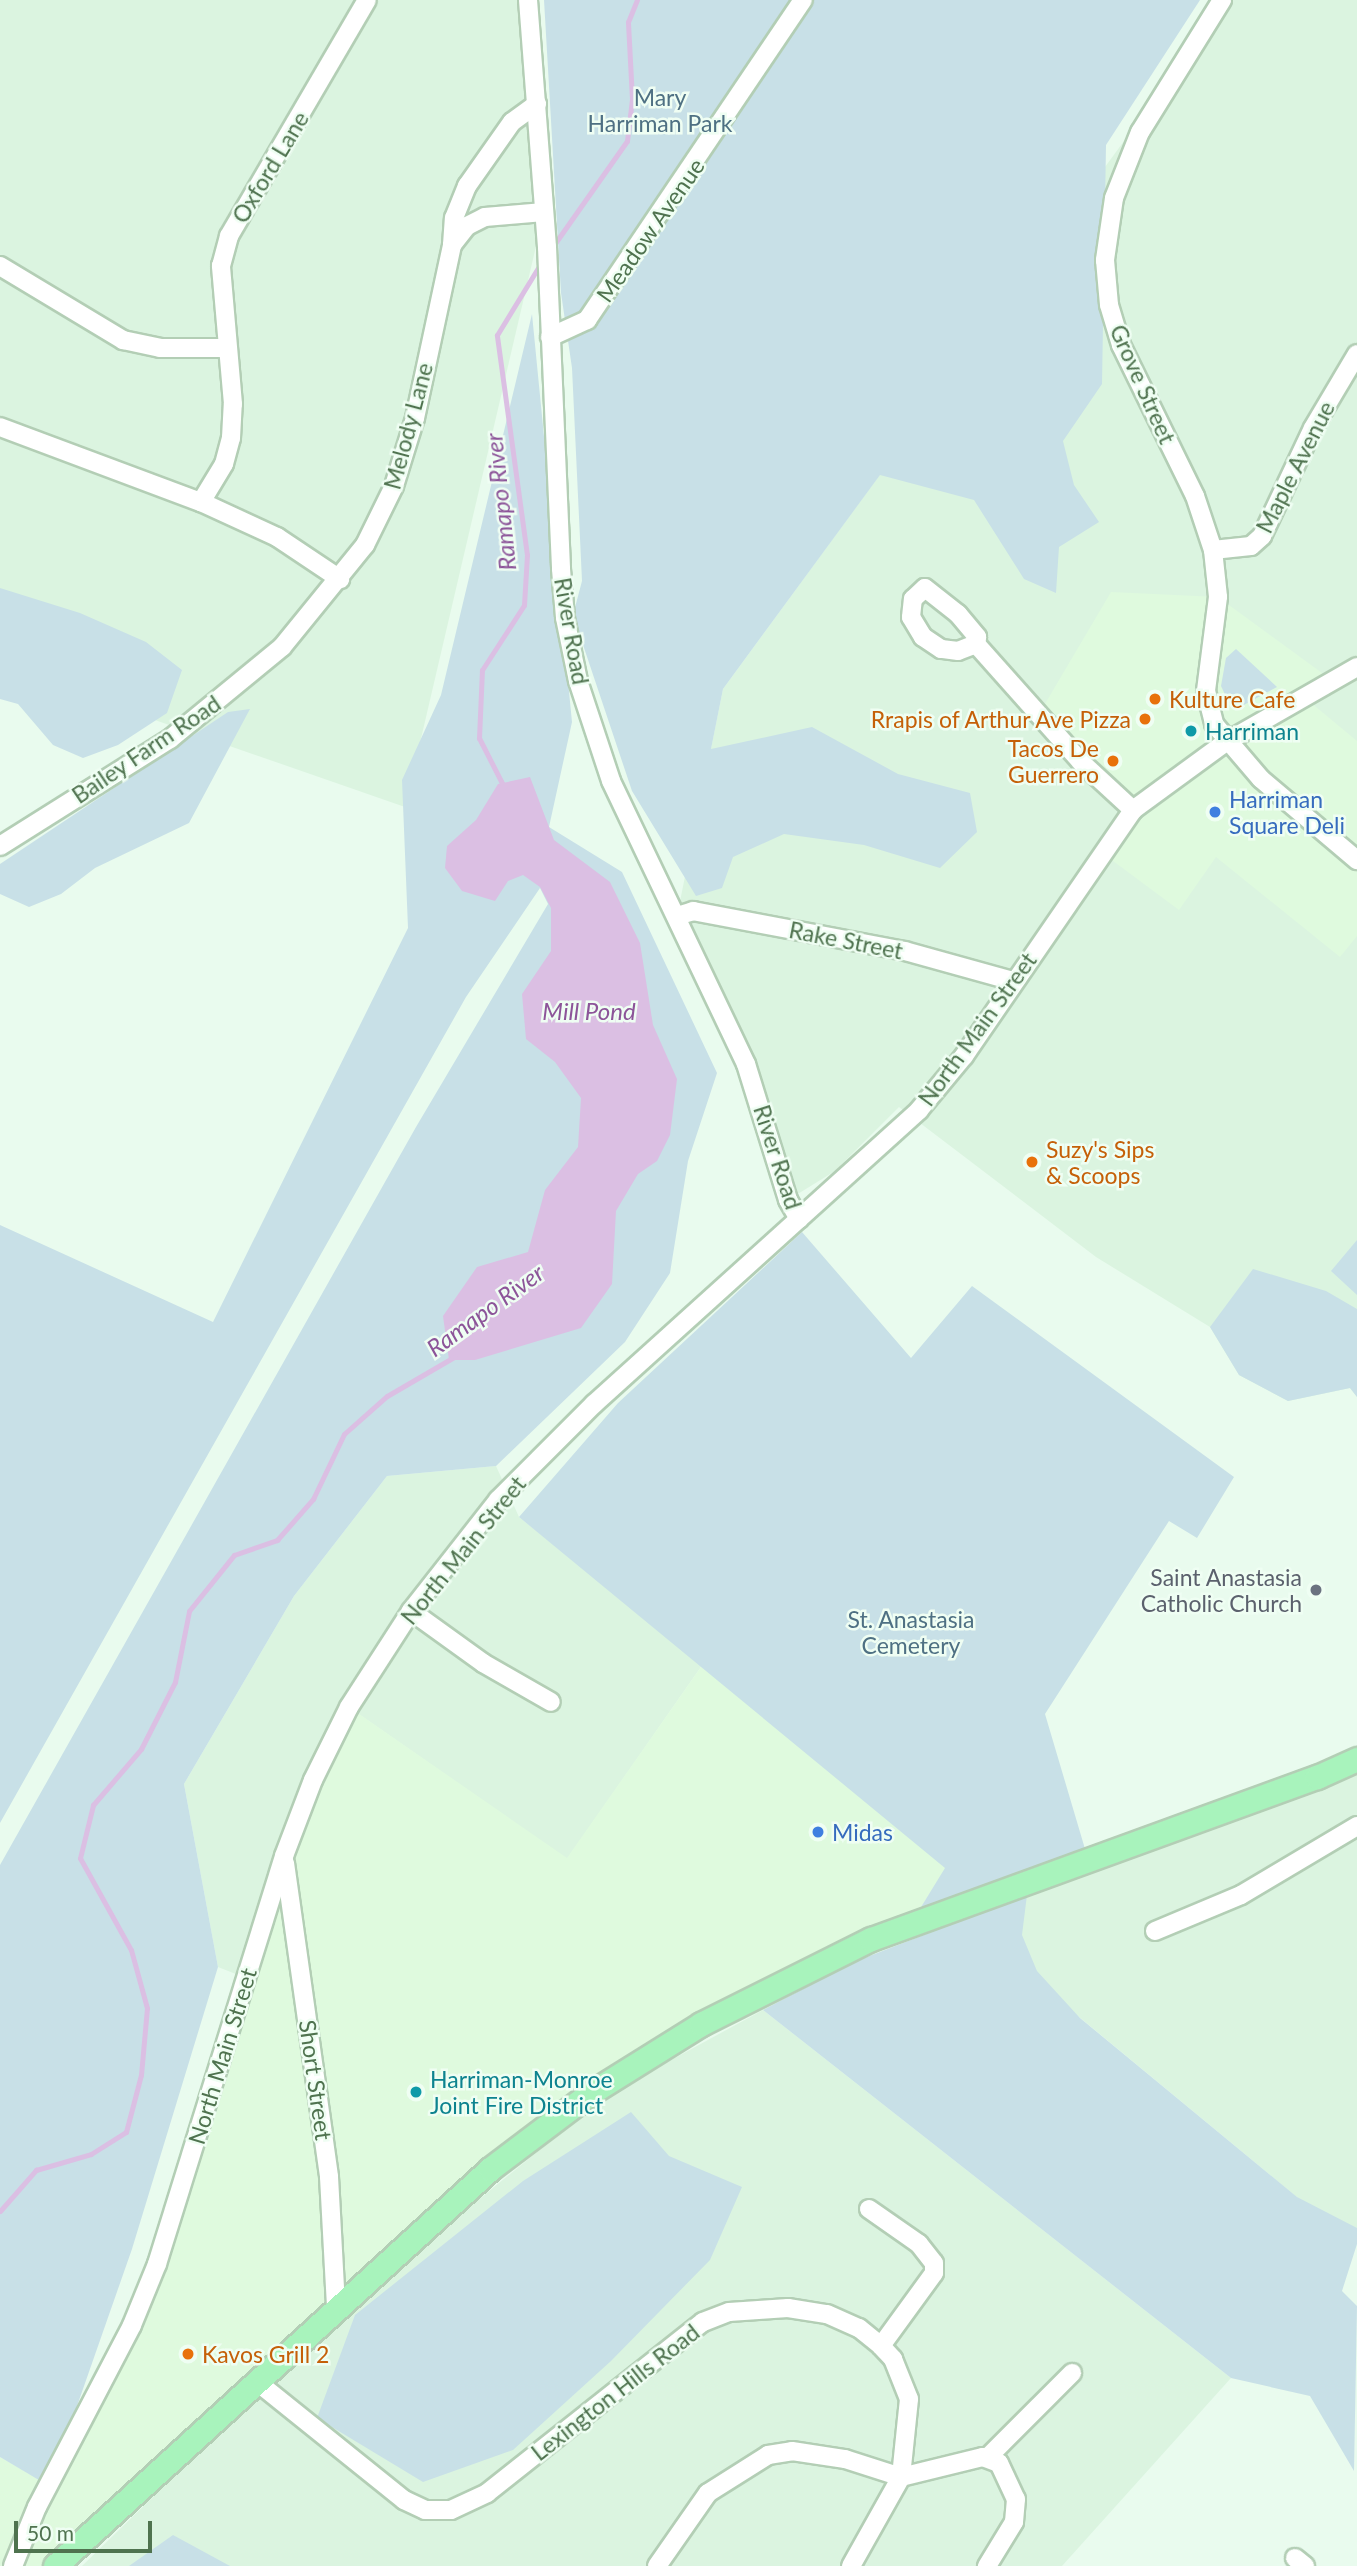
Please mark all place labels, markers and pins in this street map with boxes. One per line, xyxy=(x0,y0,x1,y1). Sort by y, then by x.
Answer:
place label: Kulture Cafe xyxy=(1169,685,1295,713)
marker: Kulture Cafe xyxy=(1147,691,1163,707)
place label: Rrapis of Arthur Ave Pizza xyxy=(868,705,1131,733)
marker: Rrapis of Arthur Ave Pizza xyxy=(1137,711,1153,727)
place label: Harriman xyxy=(1205,717,1299,745)
marker: Harriman xyxy=(1183,723,1199,739)
place label: Tacos De Guerrero xyxy=(1007,734,1099,788)
marker: Tacos De Guerrero xyxy=(1105,753,1121,769)
place label: Harriman Square Deli xyxy=(1229,785,1345,839)
marker: Harriman Square Deli xyxy=(1207,804,1223,820)
place label: Suzy's Sips & Scoops xyxy=(1046,1135,1154,1189)
marker: Suzy's Sips & Scoops xyxy=(1024,1154,1040,1170)
place label: Saint Anastasia Catholic Church xyxy=(1141,1563,1302,1617)
marker: Saint Anastasia Catholic Church xyxy=(1308,1582,1324,1598)
place label: Midas xyxy=(832,1818,893,1846)
marker: Midas xyxy=(810,1824,826,1840)
place label: Harriman-Monroe Joint Fire District xyxy=(430,2065,613,2119)
marker: Harriman-Monroe Joint Fire District xyxy=(408,2084,424,2100)
place label: Kavos Grill 2 xyxy=(202,2340,329,2368)
marker: Kavos Grill 2 xyxy=(180,2346,196,2362)

